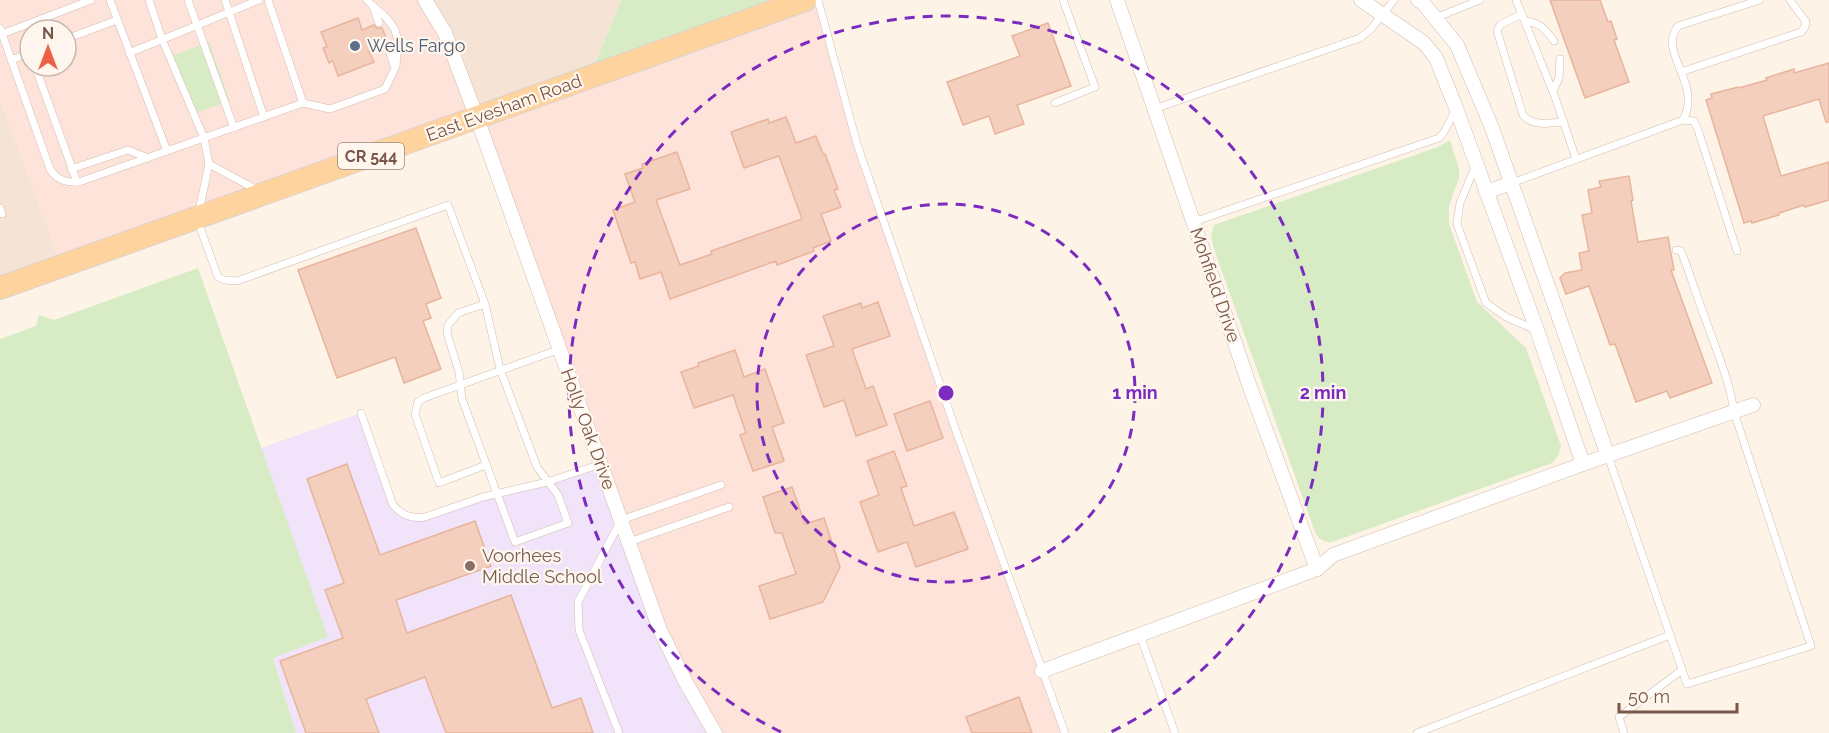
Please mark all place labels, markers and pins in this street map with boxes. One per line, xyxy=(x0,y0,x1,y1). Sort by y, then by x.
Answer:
place label: Wells Fargo xyxy=(367,35,466,56)
marker: Wells Fargo xyxy=(348,39,362,53)
centre of rings xyxy=(936,383,956,403)
place label: Voorhees Middle School xyxy=(482,545,602,587)
marker: Voorhees Middle School xyxy=(463,559,477,573)

